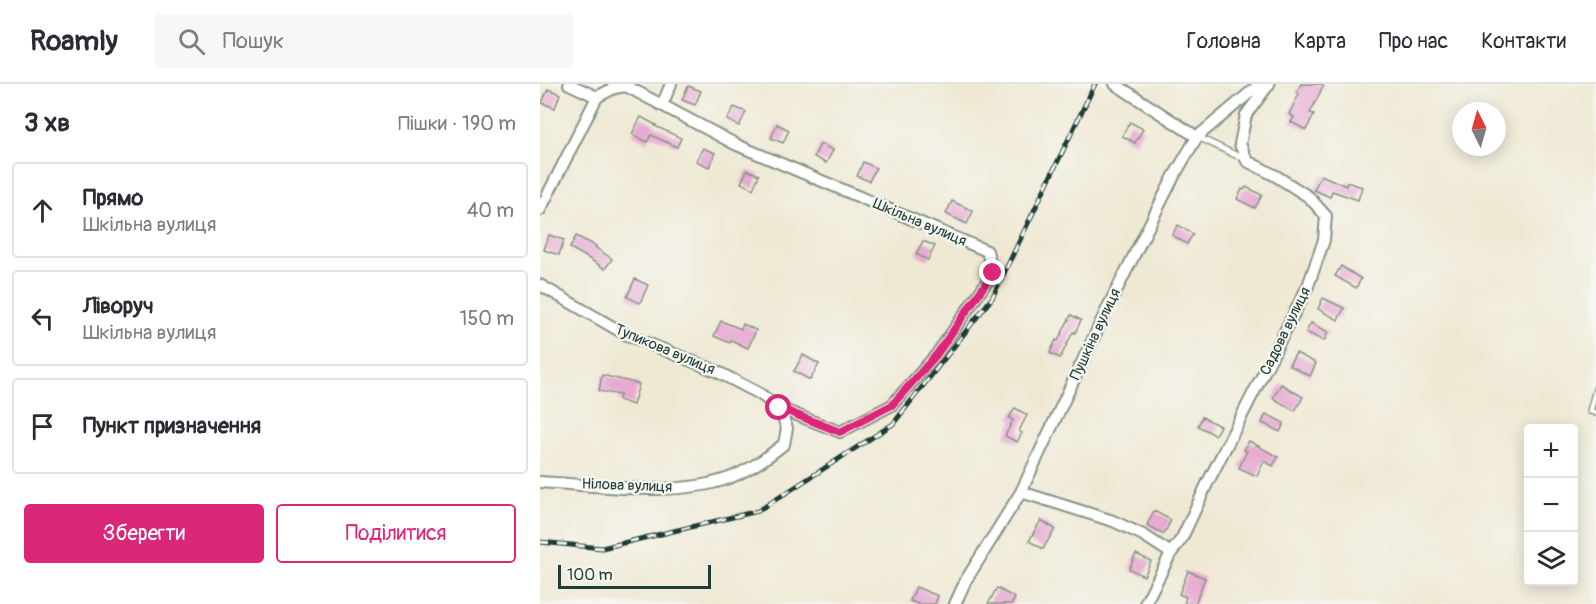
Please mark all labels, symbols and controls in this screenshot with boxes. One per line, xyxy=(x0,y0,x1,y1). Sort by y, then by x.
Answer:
search box xyxy=(154,14,574,68)
text: Roamly xyxy=(30,24,118,59)
icon: search xyxy=(175,25,208,58)
text: Пошук xyxy=(223,27,284,55)
text: Головна xyxy=(1187,28,1261,55)
text: Карта xyxy=(1294,28,1346,55)
text: Про нас xyxy=(1379,28,1448,55)
text: Контакти xyxy=(1481,28,1566,55)
north arrow xyxy=(1452,102,1506,156)
text: 3 хв xyxy=(24,107,70,139)
text: Пішки · 190 m xyxy=(398,111,516,136)
text: Прямо xyxy=(83,184,143,212)
icon: ahead xyxy=(26,194,59,227)
street label: Шкільна вулиця xyxy=(870,194,970,251)
text: 40 m xyxy=(467,198,514,223)
text: Шкільна вулиця xyxy=(83,212,216,237)
route end xyxy=(979,259,1005,285)
street label: Садова вулиця xyxy=(1256,284,1315,378)
street label: Пушкіна вулиця xyxy=(1066,285,1125,383)
text: Ліворуч xyxy=(83,292,154,320)
icon: left xyxy=(26,302,59,335)
text: 150 m xyxy=(460,306,514,331)
text: Шкільна вулиця xyxy=(83,320,216,345)
street label: Тупикова вулиця xyxy=(612,320,718,379)
route start xyxy=(765,394,791,420)
icon: arrive xyxy=(26,410,59,443)
text: Пункт призначення xyxy=(83,412,261,440)
map controls xyxy=(1524,424,1578,586)
button: + xyxy=(1524,424,1578,478)
street label: Нілова вулиця xyxy=(581,474,673,497)
button: − xyxy=(1524,478,1578,532)
button: Зберегти xyxy=(24,504,264,563)
button: Поділитися xyxy=(276,504,516,563)
button: layers xyxy=(1524,532,1578,586)
scale bar xyxy=(558,562,711,590)
text: 100 m xyxy=(567,565,613,585)

